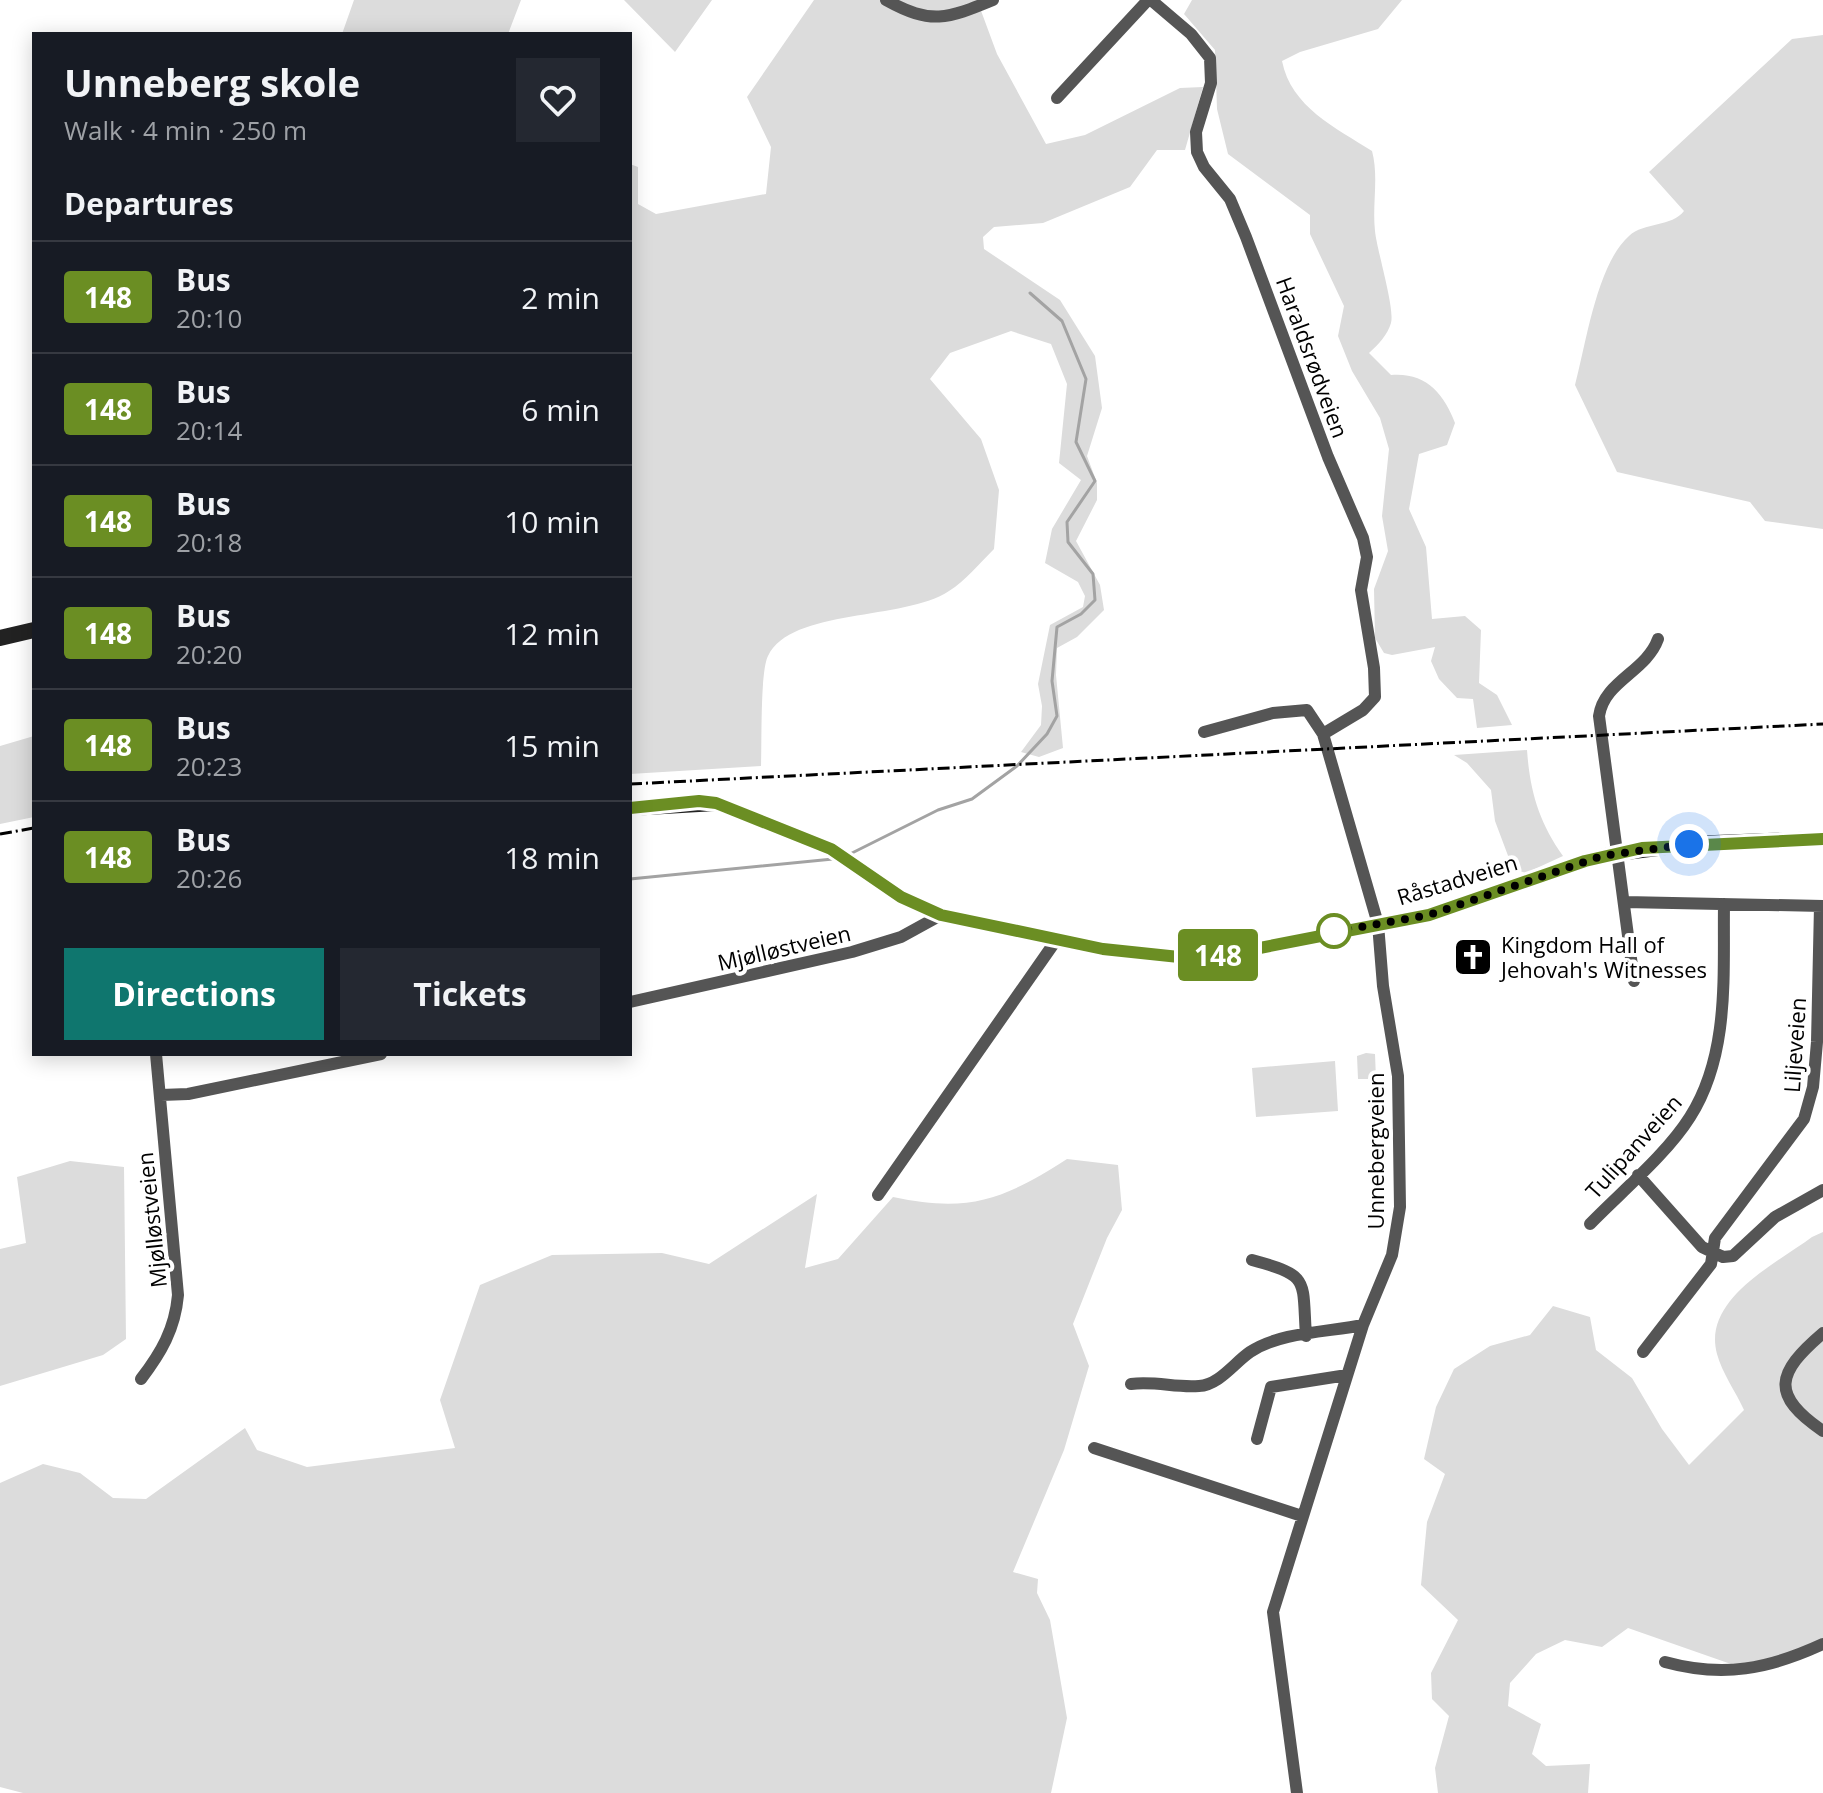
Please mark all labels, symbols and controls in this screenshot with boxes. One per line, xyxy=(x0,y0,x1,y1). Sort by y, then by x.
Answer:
text: Unneberg skole xyxy=(64,56,360,108)
button: heart xyxy=(516,58,600,142)
text: Walk · 4 min · 250 m xyxy=(64,112,307,148)
text: Departures xyxy=(64,183,234,224)
text: Bus xyxy=(176,259,231,300)
street label: Haraldsrødveien xyxy=(1270,272,1356,442)
text: 2 min xyxy=(521,277,600,318)
text: 148 xyxy=(84,278,132,316)
text: 20:10 xyxy=(176,300,242,336)
text: Bus xyxy=(176,371,231,412)
text: 6 min xyxy=(521,389,600,430)
text: 148 xyxy=(84,390,132,428)
text: 20:14 xyxy=(176,412,242,448)
text: Bus xyxy=(176,483,231,524)
text: 10 min xyxy=(504,501,600,542)
text: 148 xyxy=(84,502,132,540)
text: 20:18 xyxy=(176,524,242,560)
text: Bus xyxy=(176,595,231,636)
text: 12 min xyxy=(504,613,600,654)
text: 148 xyxy=(84,614,132,652)
text: 20:20 xyxy=(176,636,242,672)
text: Bus xyxy=(176,707,231,748)
text: 15 min xyxy=(504,725,600,766)
text: 148 xyxy=(84,726,132,764)
text: 20:23 xyxy=(176,748,242,784)
text: Bus xyxy=(176,819,231,860)
your location xyxy=(1669,824,1709,864)
text: 18 min xyxy=(504,837,600,878)
text: 148 xyxy=(84,838,132,876)
street label: Råstadveien xyxy=(1393,846,1521,912)
text: 20:26 xyxy=(176,860,242,896)
unlabelled marker xyxy=(1317,914,1351,948)
street label: Mjølløstveien xyxy=(714,917,854,977)
line badge: 148 xyxy=(1172,929,1264,981)
place label: Kingdom Hall of Jehovah's Witnesses xyxy=(1499,929,1707,984)
text: 148 xyxy=(1194,936,1242,974)
church icon: Kingdom Hall of Jehovah's Witnesses xyxy=(1452,936,1494,978)
button: Directions xyxy=(64,948,324,1040)
button: Tickets xyxy=(340,948,600,1040)
street label: Liljeveien xyxy=(1776,996,1812,1094)
street label: Unnebergveien xyxy=(1360,1073,1390,1229)
street label: Tulipanveien xyxy=(1578,1087,1688,1205)
street label: Mjølløstveien xyxy=(129,1151,173,1289)

